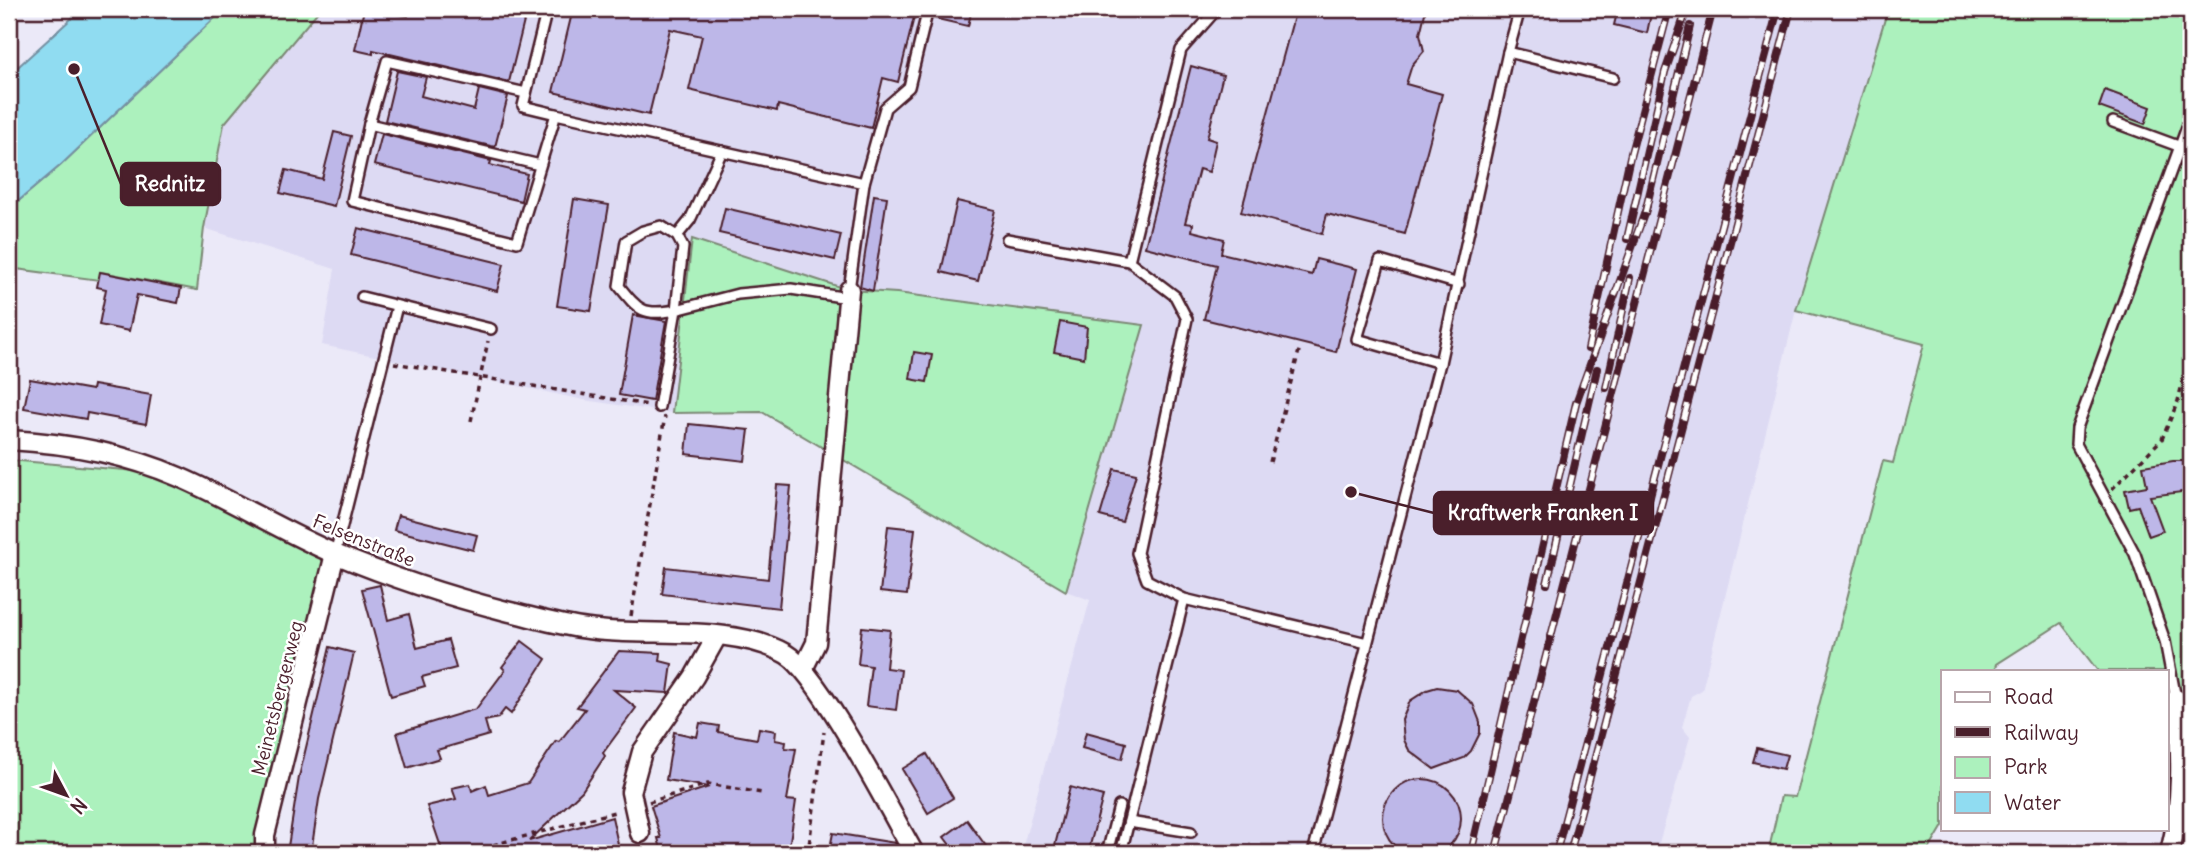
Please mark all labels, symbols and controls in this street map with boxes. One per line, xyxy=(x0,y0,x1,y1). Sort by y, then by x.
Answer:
callout: Rednitz xyxy=(121,163,220,205)
text: Rednitz xyxy=(135,170,205,197)
callout: Kraftwerk Franken I xyxy=(1434,492,1653,534)
text: Kraftwerk Franken I xyxy=(1447,499,1639,526)
street label: Felsenstraße xyxy=(309,509,419,571)
street label: Meinetsbergerweg xyxy=(246,618,308,778)
legend xyxy=(1941,670,2168,830)
text: Road xyxy=(2004,683,2053,710)
text: Railway xyxy=(2004,719,2079,746)
text: Park xyxy=(2004,753,2047,780)
north arrow xyxy=(32,760,102,830)
text: Water xyxy=(2004,789,2062,816)
text: N xyxy=(65,793,92,819)

